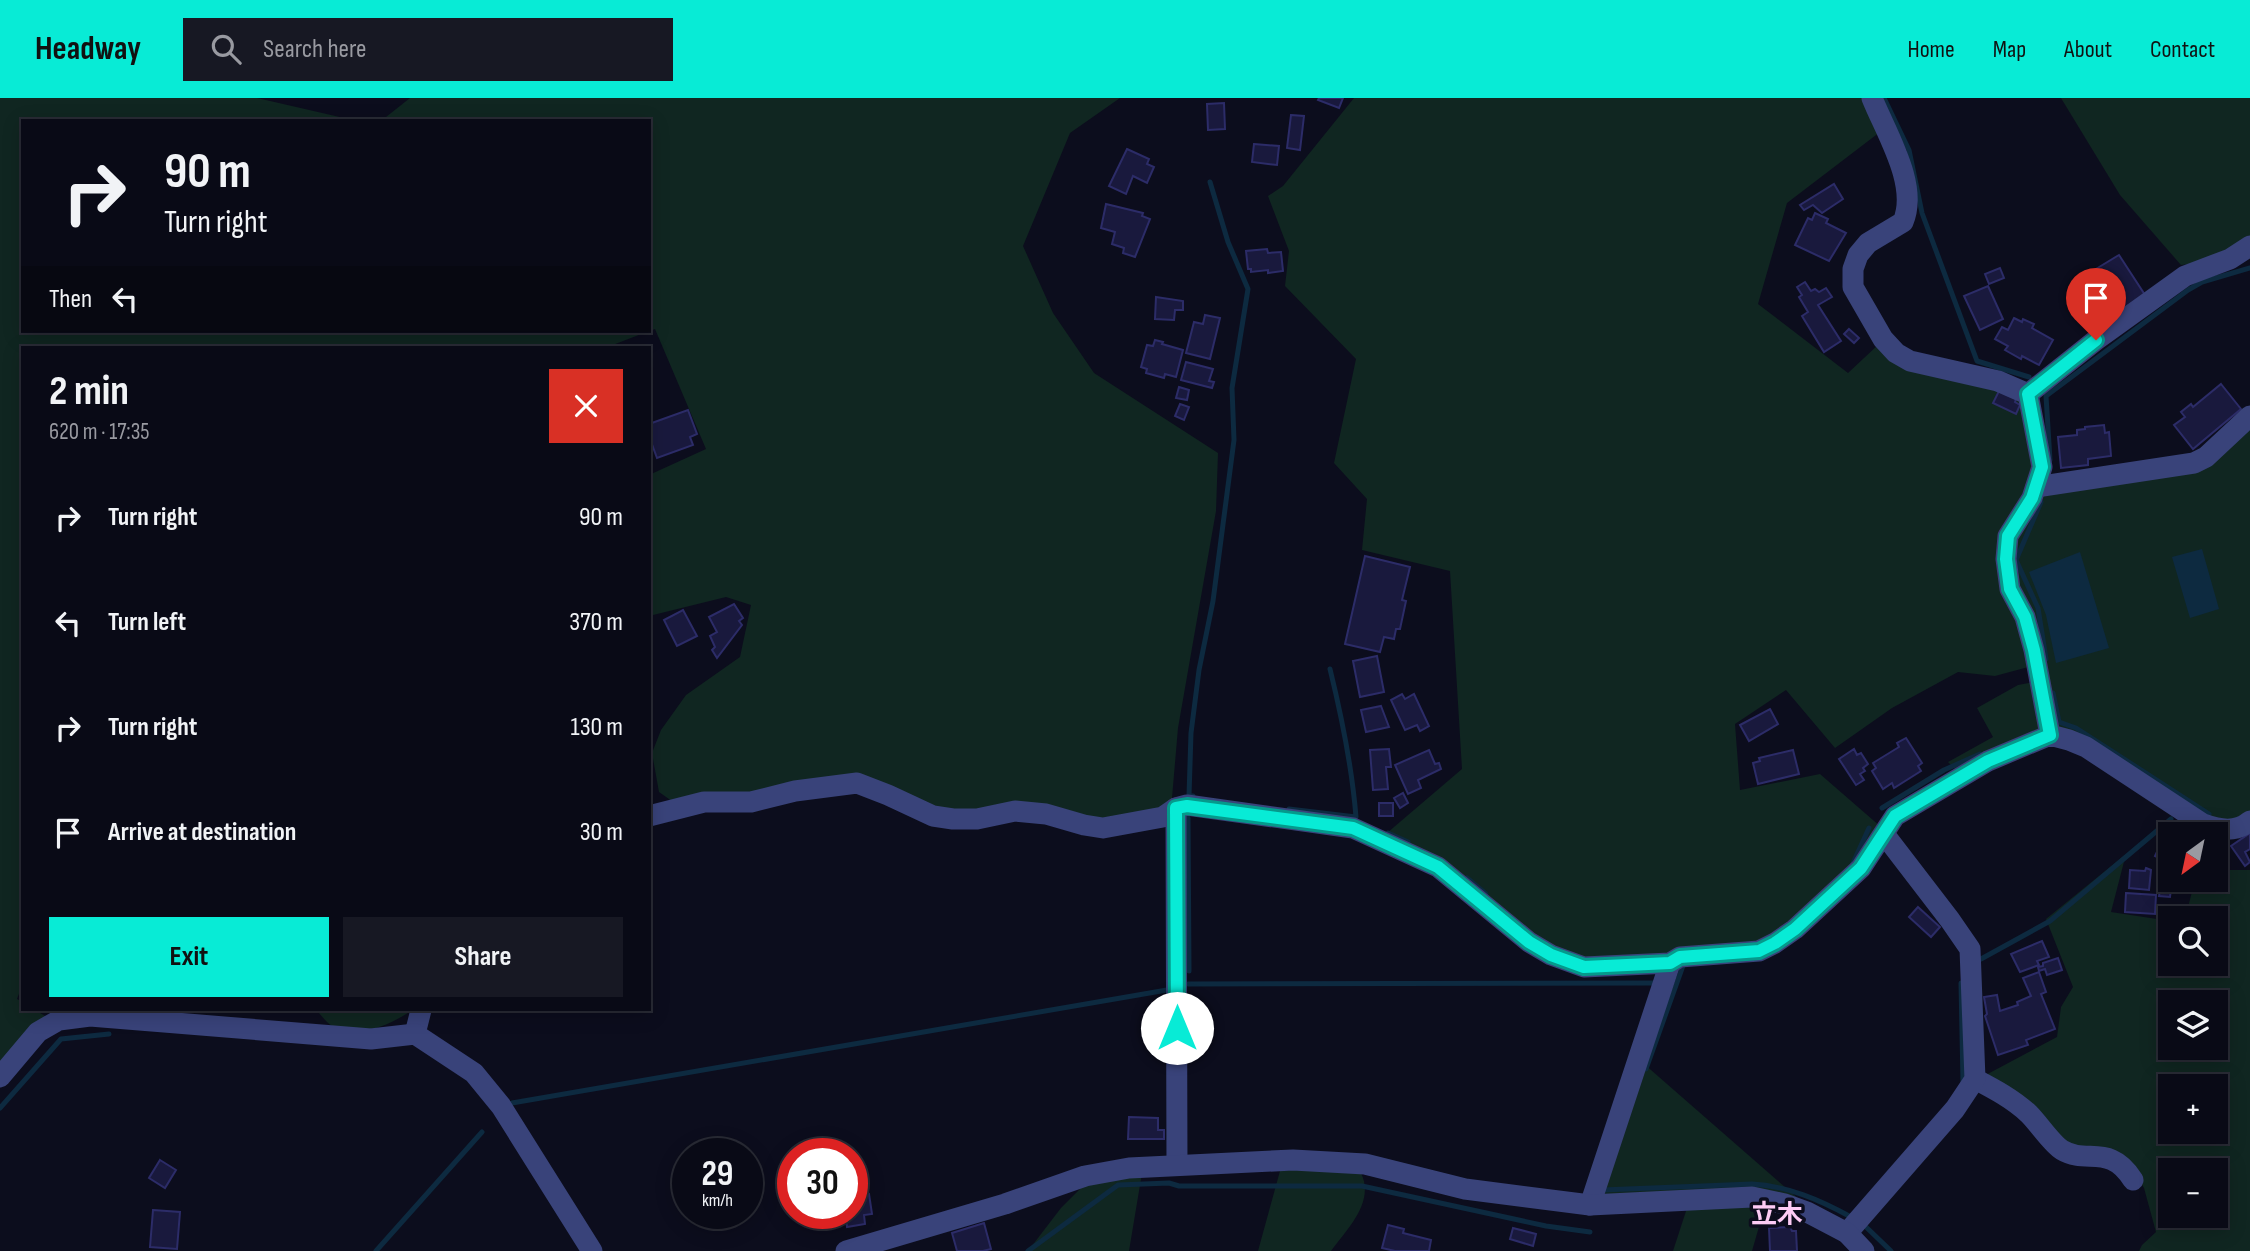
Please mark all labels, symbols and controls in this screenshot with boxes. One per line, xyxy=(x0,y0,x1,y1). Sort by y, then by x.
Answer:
search box xyxy=(183,18,673,81)
text: Headway xyxy=(35,29,141,69)
icon: search xyxy=(207,30,245,68)
text: Search here xyxy=(263,34,366,65)
text: Home xyxy=(1907,35,1955,64)
text: Map xyxy=(1993,35,2026,64)
text: About xyxy=(2064,35,2112,64)
text: Contact xyxy=(2150,35,2215,64)
text: 90 m xyxy=(164,143,251,202)
icon: right xyxy=(49,147,140,238)
text: Turn right xyxy=(164,203,268,242)
pin xyxy=(2066,268,2126,340)
icon: arrive xyxy=(2077,279,2115,317)
icon: left xyxy=(106,280,144,318)
text: Then xyxy=(49,284,92,315)
text: 2 min xyxy=(49,366,129,417)
button: close xyxy=(549,369,623,443)
text: 620 m · 17:35 xyxy=(49,418,150,446)
icon: right xyxy=(49,499,87,537)
text: Turn right xyxy=(108,502,197,533)
text: 90 m xyxy=(579,502,623,533)
icon: left xyxy=(49,604,87,642)
text: Turn left xyxy=(108,607,186,638)
text: 370 m xyxy=(569,607,623,638)
icon: right xyxy=(49,709,87,747)
text: Turn right xyxy=(108,712,197,743)
text: 130 m xyxy=(571,712,623,743)
icon: arrive xyxy=(49,814,87,852)
text: Arrive at destination xyxy=(108,817,296,848)
text: 30 m xyxy=(580,817,623,848)
north arrow xyxy=(2158,822,2228,892)
map controls xyxy=(2158,822,2228,1228)
button: search xyxy=(2158,906,2228,976)
button: Exit xyxy=(49,917,329,997)
button: Share xyxy=(343,917,623,997)
button: layers xyxy=(2158,990,2228,1060)
position arrow xyxy=(1140,991,1214,1065)
button: + xyxy=(2158,1074,2228,1144)
speed limit sign: 30 xyxy=(777,1138,868,1229)
text: 29 xyxy=(702,1153,733,1196)
button: − xyxy=(2158,1158,2228,1228)
text: km/h xyxy=(702,1190,733,1211)
district label: 立木 xyxy=(1751,1200,1803,1231)

